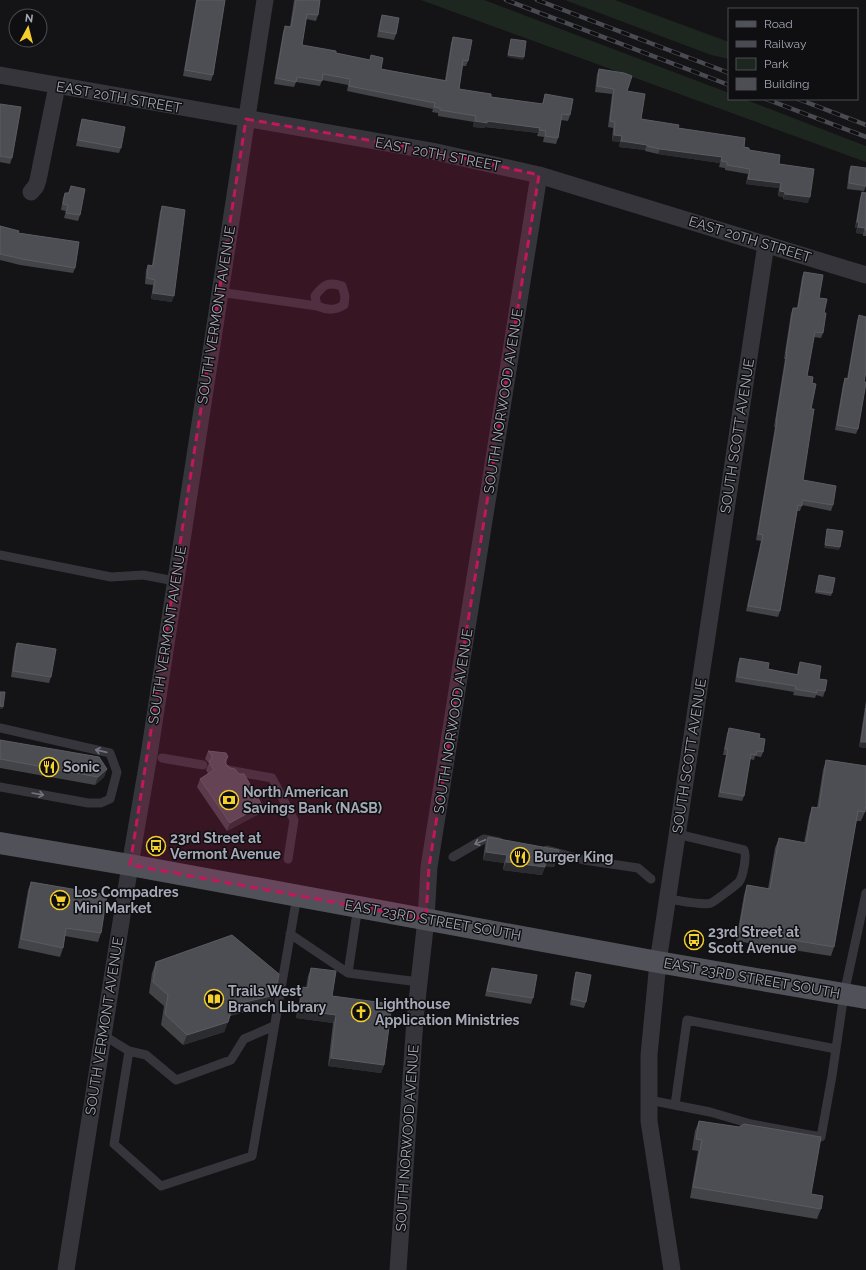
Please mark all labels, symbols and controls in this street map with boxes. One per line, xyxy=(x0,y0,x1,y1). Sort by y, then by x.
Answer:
north arrow xyxy=(8,8,48,48)
legend xyxy=(728,8,858,100)
text: N xyxy=(24,12,34,26)
text: Road xyxy=(764,17,793,31)
text: Railway xyxy=(764,37,807,51)
text: Park xyxy=(764,57,789,71)
text: Building xyxy=(764,77,810,91)
street label: EAST 20TH STREET xyxy=(55,78,183,116)
street label: EAST 20TH STREET xyxy=(374,134,502,174)
street label: EAST 20TH STREET xyxy=(687,213,814,265)
street label: SOUTH VERMONT AVENUE xyxy=(194,225,238,405)
street label: SOUTH NORWOOD AVENUE xyxy=(480,307,526,495)
street label: SOUTH SCOTT AVENUE xyxy=(717,357,757,515)
street label: SOUTH VERMONT AVENUE xyxy=(145,545,189,725)
street label: SOUTH NORWOOD AVENUE xyxy=(430,627,476,815)
street label: SOUTH SCOTT AVENUE xyxy=(669,677,709,835)
one-way arrow xyxy=(95,746,108,754)
restaurant icon: Sonic xyxy=(38,756,60,778)
place label: Sonic xyxy=(63,759,100,775)
place label: North American Savings Bank (NASB) xyxy=(243,784,382,816)
bank icon: North American Savings Bank (NASB) xyxy=(218,789,240,811)
one-way arrow xyxy=(31,790,44,798)
place label: 23rd Street at Vermont Avenue xyxy=(170,830,281,862)
bus stop icon: 23rd Street at Vermont Avenue xyxy=(145,835,167,857)
one-way arrow xyxy=(474,839,486,846)
restaurant icon: Burger King xyxy=(509,846,531,868)
place label: Burger King xyxy=(534,849,614,865)
place label: Los Compadres Mini Market xyxy=(74,884,179,916)
supermarket icon: Los Compadres Mini Market xyxy=(49,889,71,911)
street label: EAST 23RD STREET SOUTH xyxy=(344,897,522,943)
place label: 23rd Street at Scott Avenue xyxy=(708,924,800,956)
bus stop icon: 23rd Street at Scott Avenue xyxy=(683,929,705,951)
street label: SOUTH VERMONT AVENUE xyxy=(82,936,126,1116)
street label: EAST 23RD STREET SOUTH xyxy=(663,955,841,1001)
place label: Trails West Branch Library xyxy=(228,983,327,1015)
library icon: Trails West Branch Library xyxy=(203,988,225,1010)
place label: Lighthouse Application Ministries xyxy=(375,996,520,1028)
church icon: Lighthouse Application Ministries xyxy=(350,1001,372,1023)
street label: SOUTH NORWOOD AVENUE xyxy=(392,1044,422,1232)

